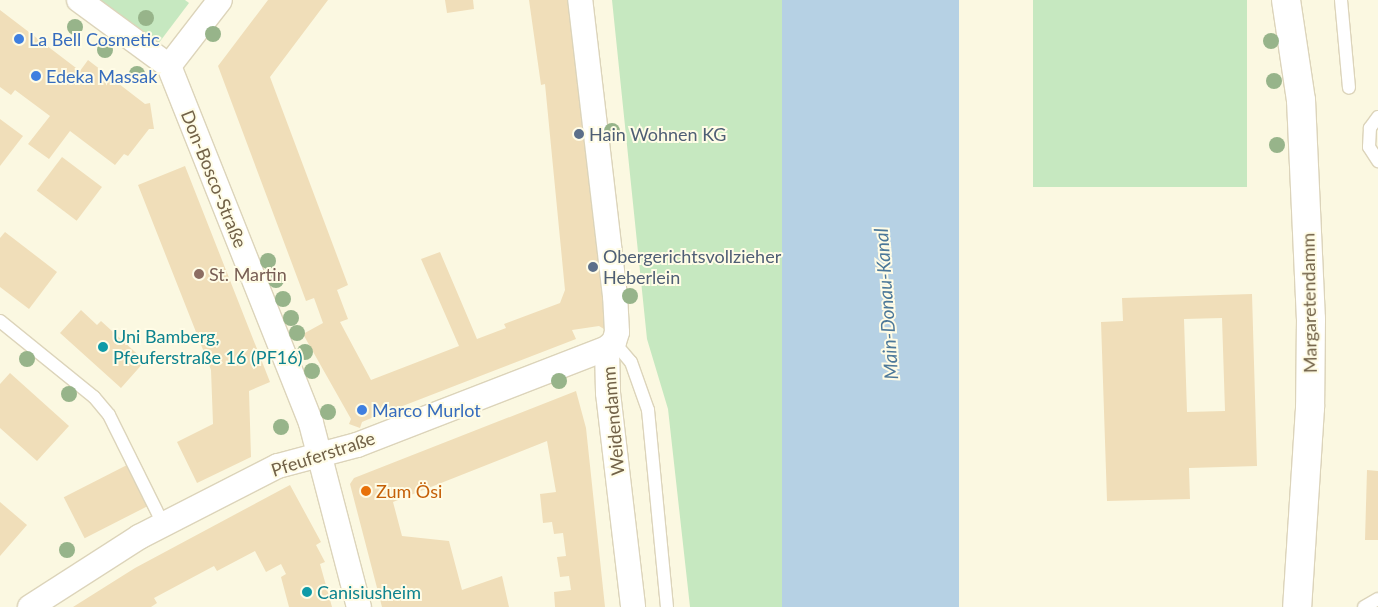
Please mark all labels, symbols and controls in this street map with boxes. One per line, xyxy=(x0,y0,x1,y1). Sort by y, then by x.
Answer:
place label: La Bell Cosmetic xyxy=(29,28,160,50)
marker: La Bell Cosmetic xyxy=(13,33,25,45)
place label: Edeka Massak xyxy=(46,65,157,87)
marker: Edeka Massak xyxy=(30,70,42,82)
street label: Don-Bosco-Straße xyxy=(177,107,251,251)
place label: Hain Wohnen KG xyxy=(589,123,727,145)
marker: Hain Wohnen KG xyxy=(573,128,585,140)
water label: Main-Donau-Kanal xyxy=(869,228,903,380)
street label: Margaretendamm xyxy=(1297,233,1321,373)
place label: Obergerichtsvollzieher Heberlein xyxy=(603,246,781,288)
marker: Obergerichtsvollzieher Heberlein xyxy=(587,261,599,273)
place label: St. Martin xyxy=(209,263,287,285)
marker: St. Martin xyxy=(193,268,205,280)
place label: Uni Bamberg, Pfeuferstraße 16 (PF16) xyxy=(113,326,302,368)
marker: Uni Bamberg, Pfeuferstraße 16 (PF16) xyxy=(97,341,109,353)
street label: Weidendamm xyxy=(597,365,629,477)
place label: Marco Murlot xyxy=(372,399,481,421)
marker: Marco Murlot xyxy=(356,404,368,416)
street label: Pfeuferstraße xyxy=(268,427,378,481)
place label: Zum Ösi xyxy=(376,480,442,502)
marker: Zum Ösi xyxy=(360,485,372,497)
place label: Canisiusheim xyxy=(317,581,421,603)
marker: Canisiusheim xyxy=(301,586,313,598)

